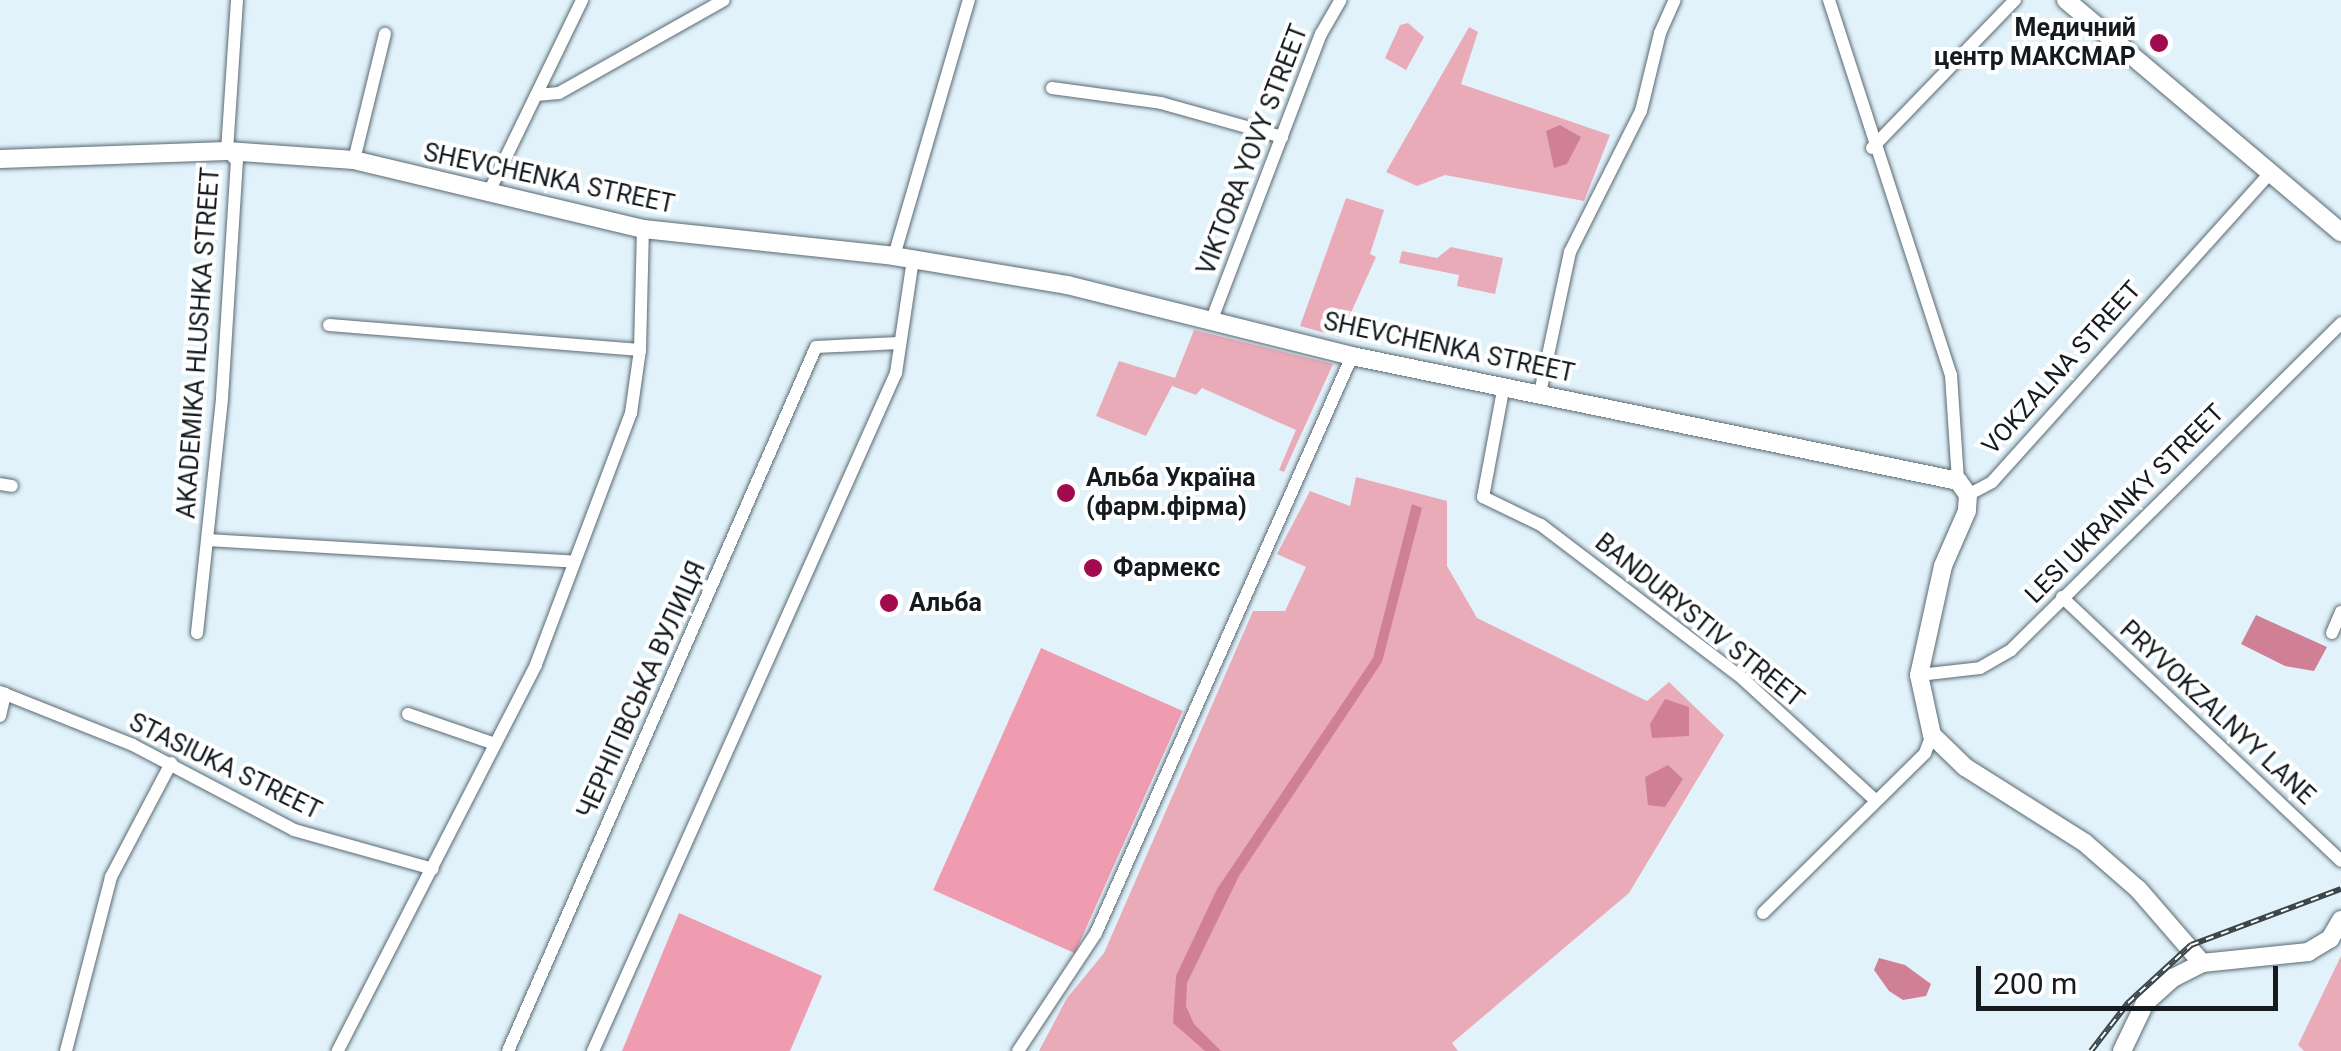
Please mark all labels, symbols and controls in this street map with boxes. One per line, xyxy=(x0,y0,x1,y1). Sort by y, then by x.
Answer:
place label: Медичний центр МАКСМАР xyxy=(1934,14,2136,73)
street label: VIKTORA YOVY STREET xyxy=(1191,21,1315,279)
marker: Медичний центр МАКСМАР xyxy=(2146,30,2172,56)
street label: SHEVCHENKA STREET xyxy=(421,138,677,220)
street label: AKADEMIKA HLUSHKA STREET xyxy=(172,166,226,520)
street label: VOKZALNA STREET xyxy=(1976,275,2148,461)
street label: SHEVCHENKA STREET xyxy=(1321,307,1577,389)
street label: LESI UKRAINKY STREET xyxy=(2019,398,2231,610)
place label: Альба Україна (фарм.фірма) xyxy=(1086,464,1256,523)
marker: Альба Україна (фарм.фірма) xyxy=(1055,482,1077,504)
street label: BANDURYSTIV STREET xyxy=(1589,528,1809,714)
place label: Фармекс xyxy=(1113,553,1220,583)
street label: ЧЕРНІГІВСЬКА ВУЛИЦЯ xyxy=(572,557,712,823)
marker: Фармекс xyxy=(1082,557,1104,579)
place label: Альба xyxy=(909,588,982,618)
marker: Альба xyxy=(878,592,900,614)
street label: PRYVOKZALNYY LANE xyxy=(2113,615,2321,811)
street label: STASIUKA STREET xyxy=(124,708,326,826)
scale bar xyxy=(1981,946,2284,1008)
text: 200 m xyxy=(1993,966,2077,1001)

